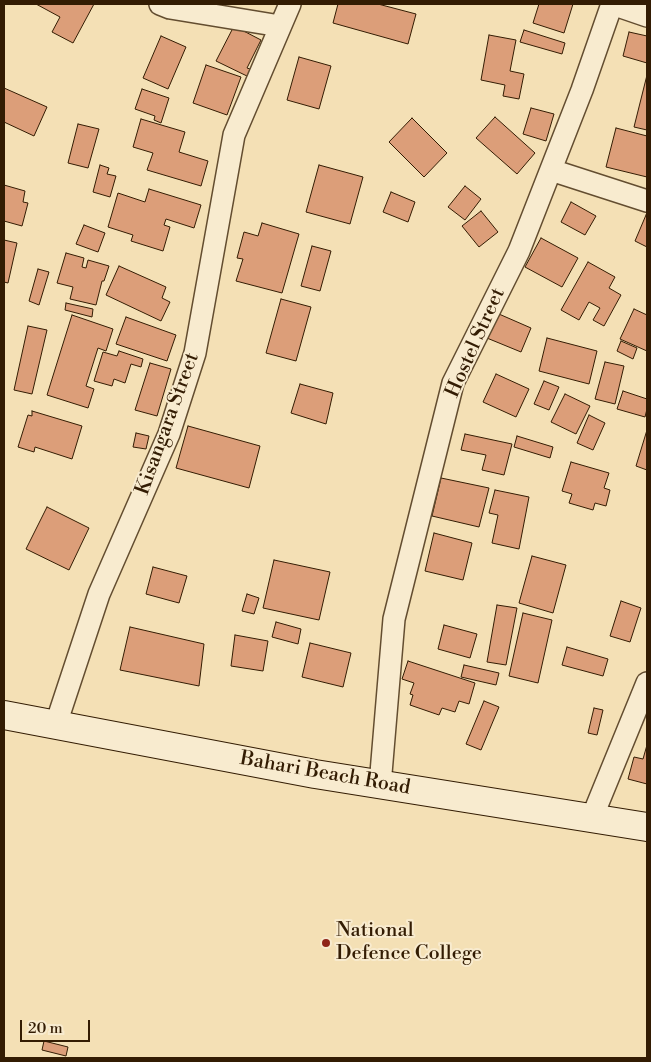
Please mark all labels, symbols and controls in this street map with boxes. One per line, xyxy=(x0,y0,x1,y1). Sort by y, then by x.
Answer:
street label: Hostel Street xyxy=(441,284,511,402)
street label: Kisangara Street xyxy=(131,350,205,498)
street label: Bahari Beach Road xyxy=(238,747,412,801)
place label: National Defence College xyxy=(336,919,482,966)
marker: National Defence College xyxy=(320,937,332,949)
scale bar xyxy=(22,1010,92,1042)
text: 20 m xyxy=(28,1019,63,1038)

